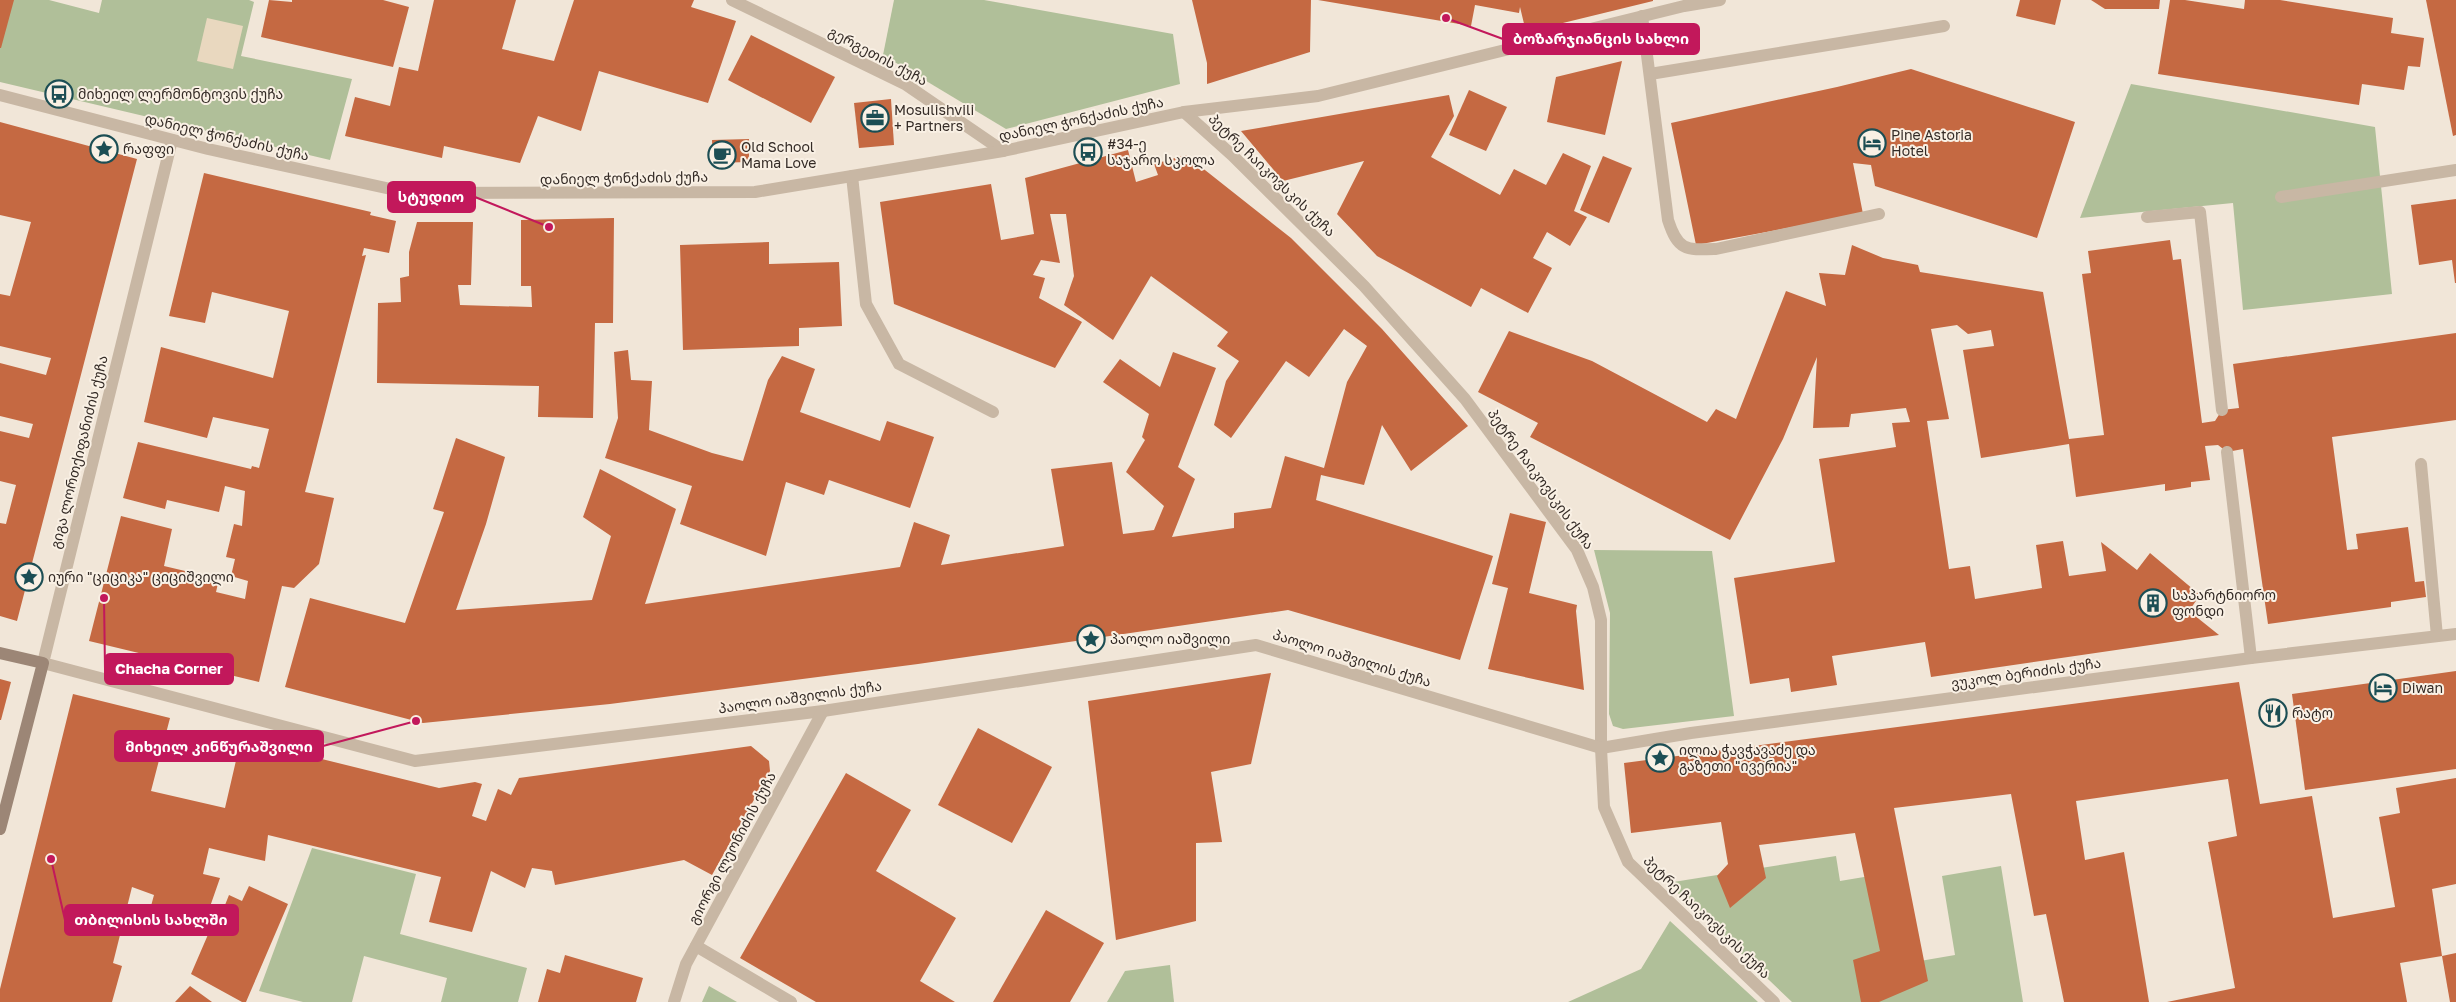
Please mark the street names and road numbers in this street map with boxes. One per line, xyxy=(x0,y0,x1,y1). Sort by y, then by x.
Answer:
street label: გერგეთის ქუჩა xyxy=(825,22,931,90)
street label: დანიელ ჭონქაძის ქუჩა xyxy=(997,93,1165,145)
street label: დანიელ ჭონქაძის ქუჩა xyxy=(143,109,311,165)
street label: პეტრე ჩაიკოვსკის ქუჩა xyxy=(1205,110,1339,240)
street label: დანიელ ჭონქაძის ქუჩა xyxy=(540,168,708,188)
street label: გიგა ლორთქიფანიძის ქუჩა xyxy=(46,354,112,550)
street label: პეტრე ჩაიკოვსკის ქუჩა xyxy=(1484,405,1598,553)
street label: პაოლო იაშვილის ქუჩა xyxy=(1271,625,1433,691)
street label: ვუკოლ ბერიძის ქუჩა xyxy=(1950,654,2102,692)
street label: პაოლო იაშვილის ქუჩა xyxy=(717,677,883,717)
street label: გიორგი ლეონიძის ქუჩა xyxy=(684,769,780,927)
street label: პეტრე ჩაიკოვსკის ქუჩა xyxy=(1640,852,1774,982)

